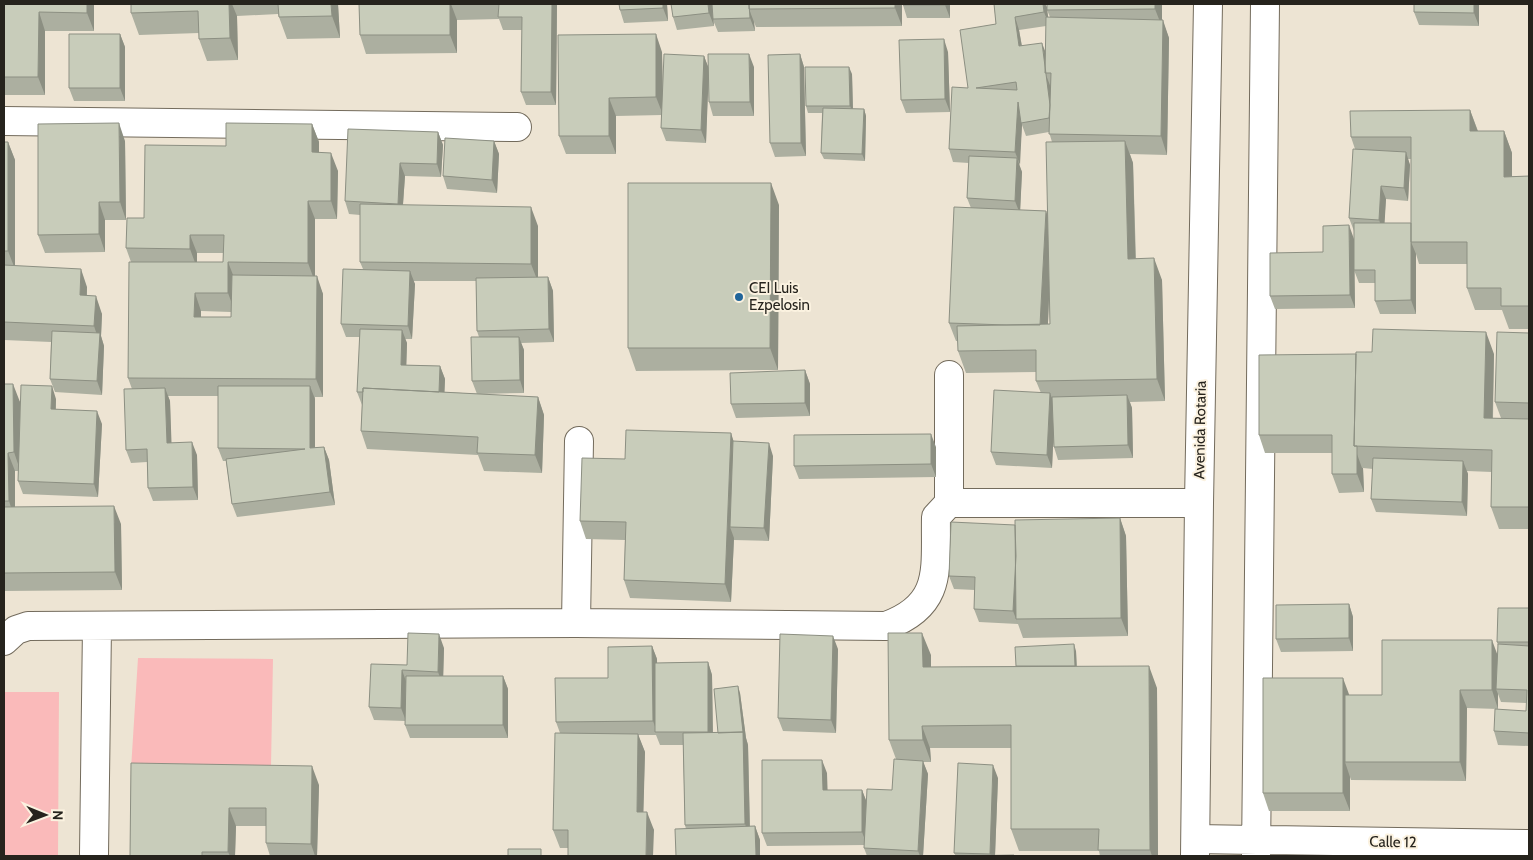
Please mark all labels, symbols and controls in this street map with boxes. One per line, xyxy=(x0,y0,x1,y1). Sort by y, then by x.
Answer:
place label: CEI Luis Ezpelosin xyxy=(749,279,810,314)
marker: CEI Luis Ezpelosin xyxy=(733,291,745,303)
street label: Avenida Rotaria xyxy=(1190,380,1210,479)
north arrow xyxy=(20,790,70,840)
text: N xyxy=(49,810,67,820)
street label: Calle 12 xyxy=(1369,833,1417,851)

